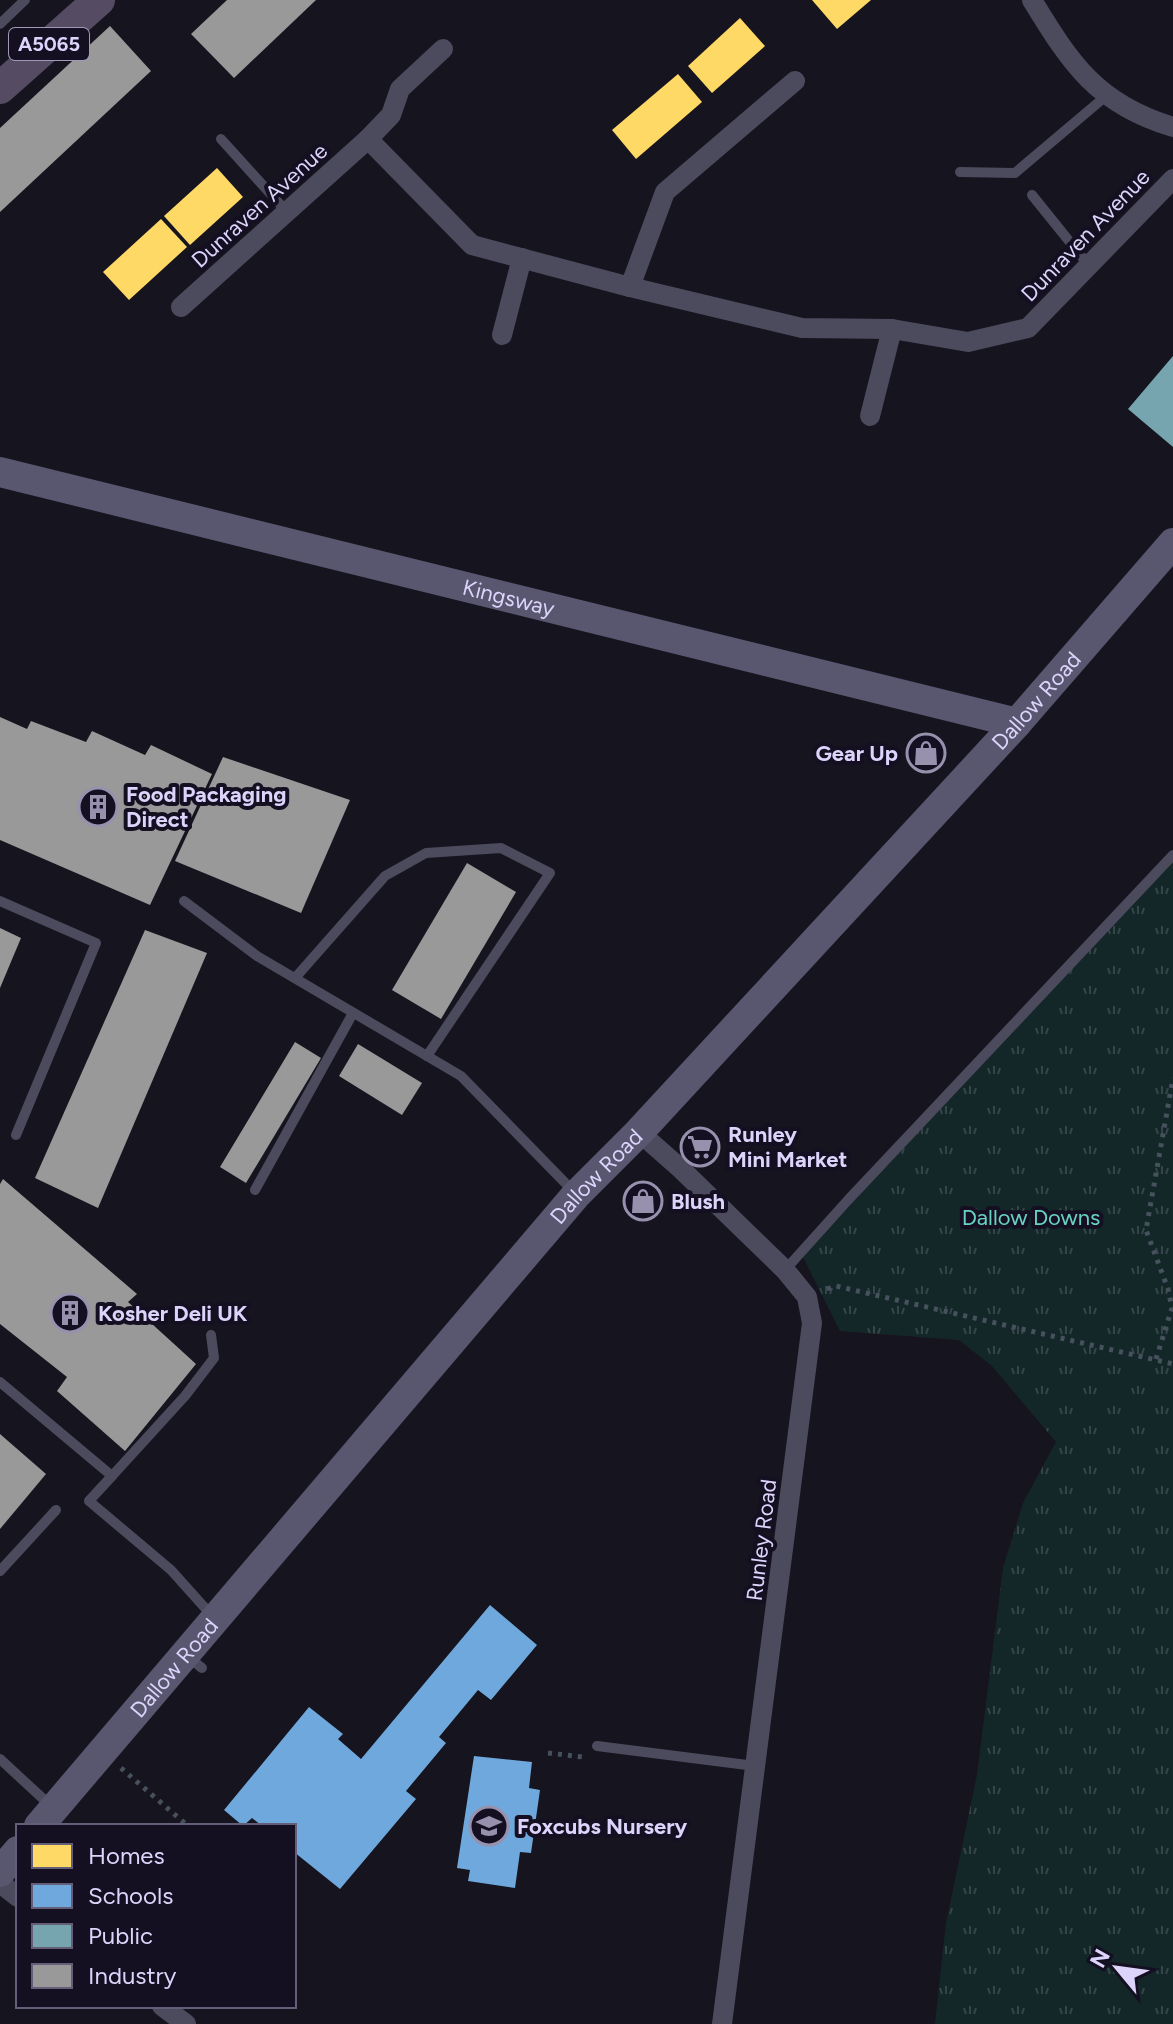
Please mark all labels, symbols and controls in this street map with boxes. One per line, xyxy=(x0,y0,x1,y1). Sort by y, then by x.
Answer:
road number: A5065 xyxy=(9,28,89,60)
street label: Dunraven Avenue xyxy=(186,137,333,273)
street label: Dunraven Avenue xyxy=(1015,164,1155,307)
street label: Kingsway xyxy=(460,574,558,622)
street label: Dallow Road xyxy=(986,646,1087,756)
shop icon: Gear Up xyxy=(905,732,947,774)
place label: Gear Up xyxy=(815,740,898,767)
place label: Food Packaging Direct xyxy=(126,781,286,833)
building icon: Food Packaging Direct xyxy=(77,786,119,828)
place label: Runley Mini Market xyxy=(728,1121,847,1173)
street label: Dallow Road xyxy=(544,1123,648,1230)
supermarket icon: Runley Mini Market xyxy=(679,1126,721,1168)
shop icon: Blush xyxy=(622,1180,664,1222)
place label: Blush xyxy=(671,1188,725,1215)
park label: Dallow Downs xyxy=(962,1204,1100,1231)
building icon: Kosher Deli UK xyxy=(49,1292,91,1334)
place label: Kosher Deli UK xyxy=(98,1300,248,1327)
street label: Runley Road xyxy=(741,1478,782,1603)
street label: Dallow Road xyxy=(124,1613,224,1723)
school or university icon: Foxcubs Nursery xyxy=(468,1805,510,1847)
place label: Foxcubs Nursery xyxy=(517,1813,688,1840)
legend xyxy=(16,1824,296,2008)
text: Homes xyxy=(88,1841,165,1870)
text: Schools xyxy=(88,1881,173,1910)
text: Public xyxy=(88,1921,153,1950)
north arrow xyxy=(1077,1928,1157,2008)
text: N xyxy=(1084,1945,1116,1973)
text: Industry xyxy=(88,1961,177,1990)

